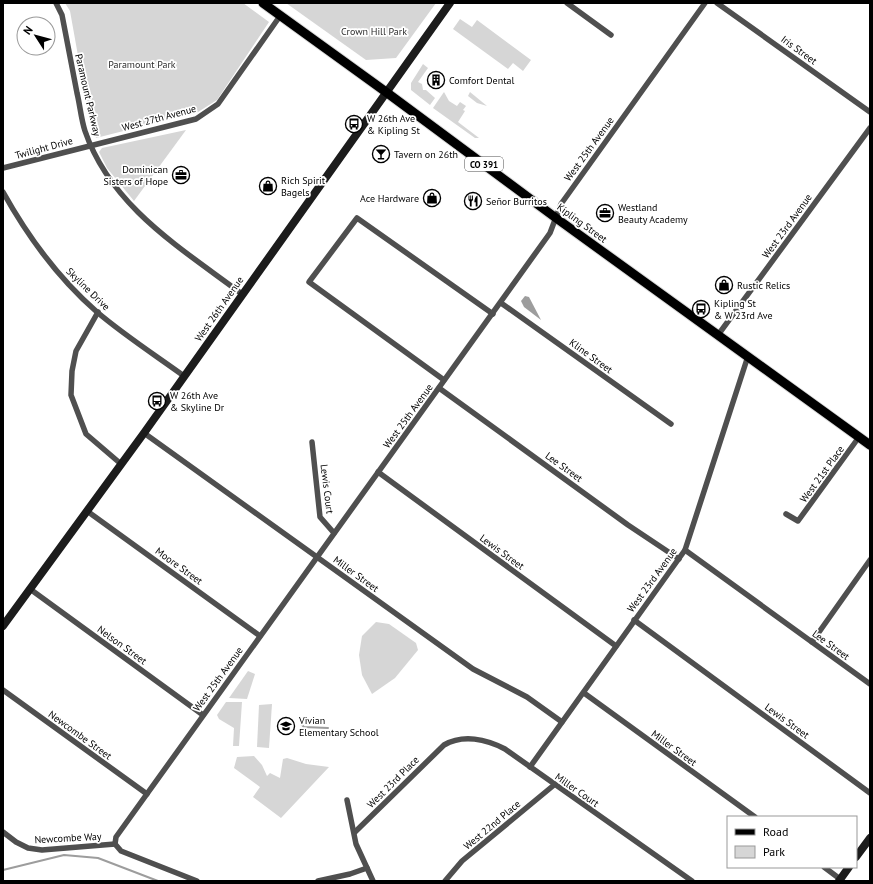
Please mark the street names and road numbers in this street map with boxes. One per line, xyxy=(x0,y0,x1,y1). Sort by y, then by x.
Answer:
street label: Iris Street xyxy=(778,33,820,68)
street label: Paramount Parkway xyxy=(72,52,104,138)
street label: West 27th Avenue xyxy=(120,102,198,134)
street label: West 25th Avenue xyxy=(561,114,617,184)
street label: Twilight Drive xyxy=(14,134,74,162)
road number: CO 391 xyxy=(465,157,503,171)
street label: West 23rd Avenue xyxy=(759,191,815,261)
street label: Kipling Street xyxy=(554,200,610,246)
street label: Skyline Drive xyxy=(63,265,113,313)
street label: West 26th Avenue xyxy=(192,274,246,344)
street label: Kline Street xyxy=(567,336,616,376)
street label: West 25th Avenue xyxy=(380,381,436,451)
street label: West 21st Place xyxy=(797,443,847,505)
street label: Lee Street xyxy=(543,449,586,485)
street label: Lewis Court xyxy=(318,464,337,515)
street label: Lewis Street xyxy=(477,531,527,573)
street label: Moore Street xyxy=(153,544,206,588)
street label: West 23rd Avenue xyxy=(624,545,680,615)
street label: Miller Street xyxy=(331,553,382,595)
street label: Nelson Street xyxy=(95,623,150,668)
street label: Lee Street xyxy=(810,627,853,663)
street label: West 25th Avenue xyxy=(190,644,246,714)
street label: Lewis Street xyxy=(762,700,812,742)
street label: Newcombe Street xyxy=(46,708,115,763)
street label: Miller Street xyxy=(649,727,700,769)
street label: West 23rd Place xyxy=(364,753,422,811)
street label: Miller Court xyxy=(552,770,602,810)
street label: West 22nd Place xyxy=(461,797,523,853)
street label: Newcombe Way xyxy=(34,830,102,846)

